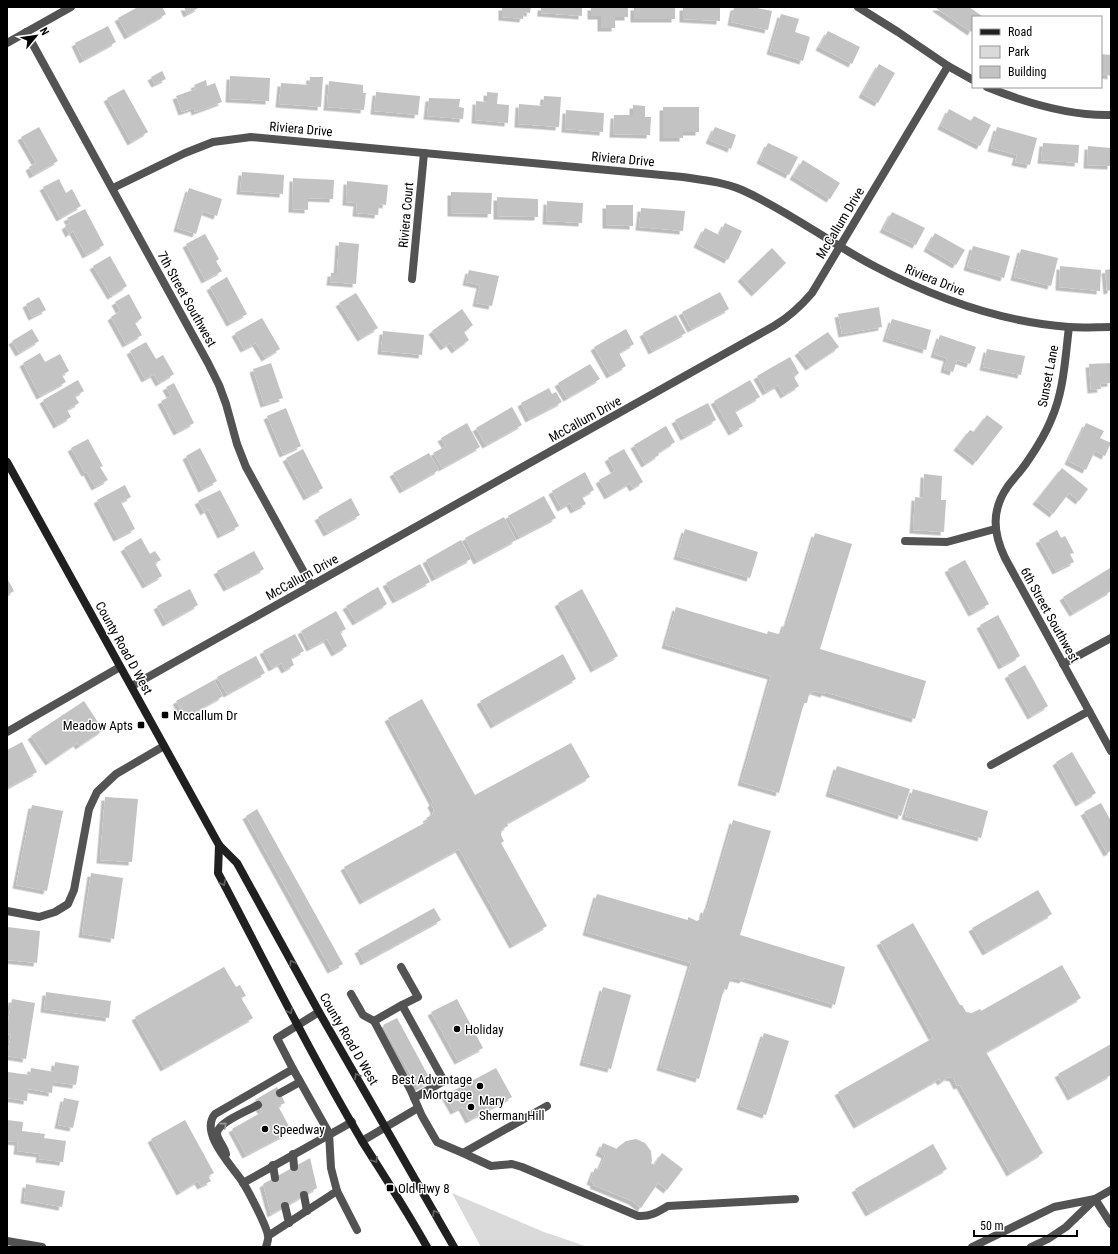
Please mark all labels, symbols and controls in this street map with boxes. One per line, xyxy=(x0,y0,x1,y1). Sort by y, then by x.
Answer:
north arrow xyxy=(16,16,56,56)
legend xyxy=(972,16,1102,88)
text: N xyxy=(37,25,52,38)
text: Road xyxy=(1008,25,1032,39)
text: Park xyxy=(1008,45,1030,59)
text: Building xyxy=(1008,65,1046,79)
street label: Riviera Drive xyxy=(269,119,333,139)
street label: Riviera Drive xyxy=(591,149,655,169)
street label: Riviera Court xyxy=(396,181,416,248)
street label: McCallum Drive xyxy=(813,185,867,261)
street label: 7th Street Southwest xyxy=(155,249,220,350)
street label: Riviera Drive xyxy=(903,261,967,299)
street label: Sunset Lane xyxy=(1035,344,1061,408)
street label: McCallum Drive xyxy=(546,393,624,445)
street label: McCallum Drive xyxy=(263,551,341,603)
street label: 6th Street Southwest xyxy=(1018,565,1083,666)
street label: County Road D West xyxy=(92,599,156,697)
place label: Mccallum Dr xyxy=(173,708,237,723)
marker: Mccallum Dr xyxy=(160,710,170,720)
place label: Meadow Apts xyxy=(63,718,133,733)
marker: Meadow Apts xyxy=(136,720,146,730)
one-way arrow xyxy=(219,879,226,886)
one-way arrow xyxy=(290,960,297,967)
street label: County Road D West xyxy=(317,990,382,1088)
one-way arrow xyxy=(285,1006,293,1014)
place label: Holiday xyxy=(465,1022,504,1037)
marker: Holiday xyxy=(452,1024,462,1034)
place label: Best Advantage Mortgage xyxy=(392,1072,472,1102)
one-way arrow xyxy=(354,1073,361,1080)
marker: Best Advantage Mortgage xyxy=(475,1081,485,1091)
place label: Mary Sherman Hill xyxy=(479,1093,544,1123)
marker: Mary Sherman Hill xyxy=(466,1102,476,1112)
place label: Speedway xyxy=(273,1122,325,1137)
one-way arrow xyxy=(219,1123,226,1130)
marker: Speedway xyxy=(260,1124,270,1134)
one-way arrow xyxy=(370,1156,378,1163)
place label: Old Hwy 8 xyxy=(398,1181,450,1196)
marker: Old Hwy 8 xyxy=(385,1183,395,1193)
one-way arrow xyxy=(433,1210,440,1217)
scale bar xyxy=(974,1212,1077,1238)
text: 50 m xyxy=(980,1219,1004,1233)

